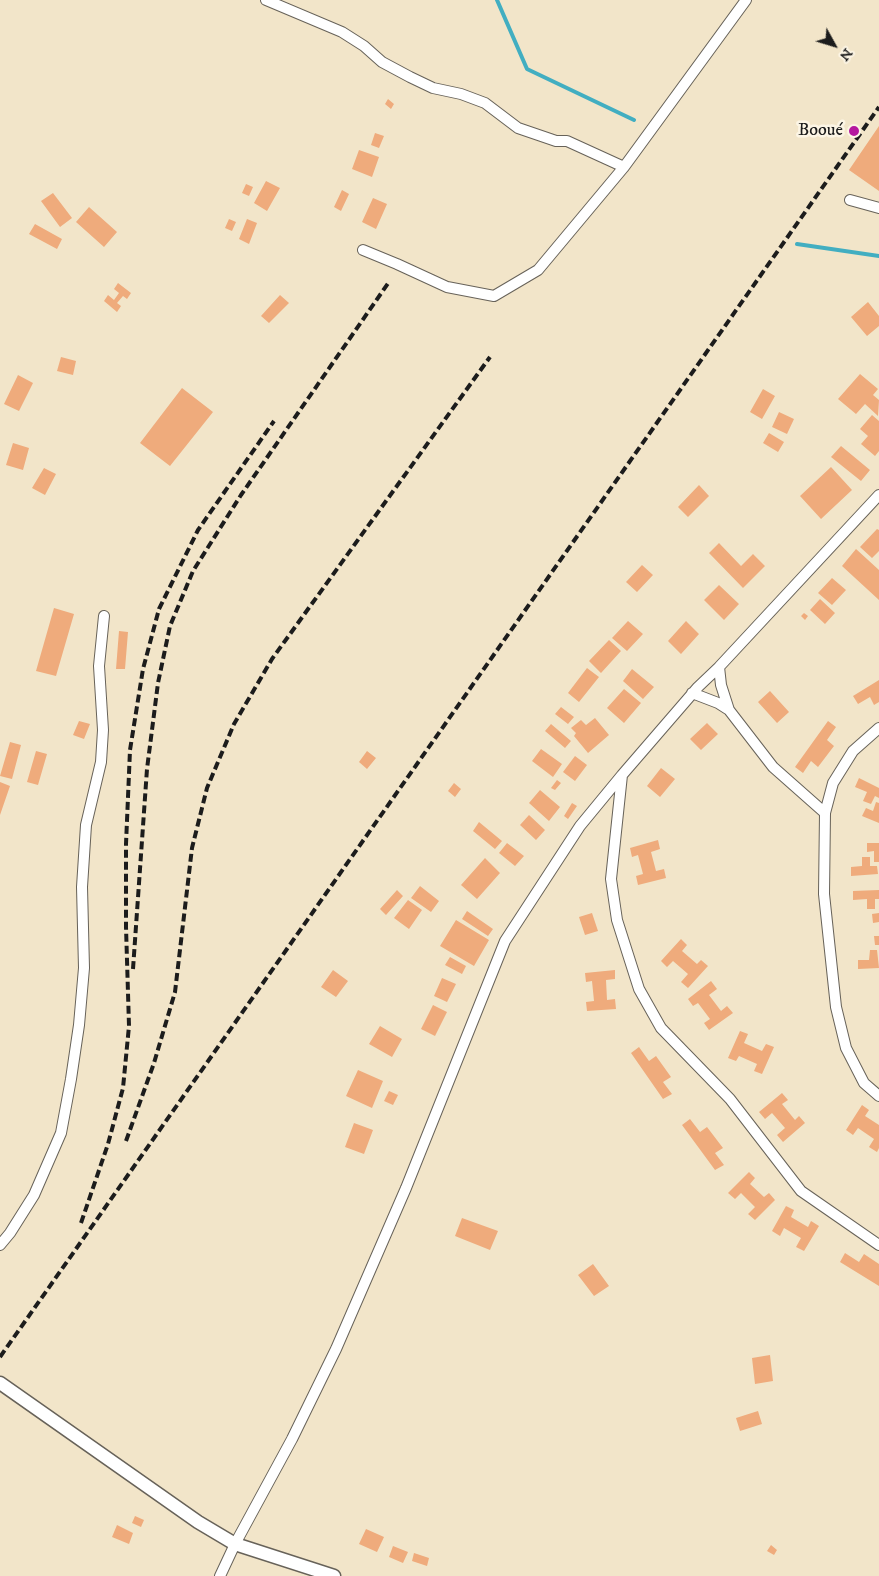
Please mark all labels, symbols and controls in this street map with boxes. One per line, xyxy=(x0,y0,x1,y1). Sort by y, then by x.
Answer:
north arrow xyxy=(809,20,859,70)
text: N xyxy=(835,44,856,65)
place label: Booué xyxy=(798,120,843,142)
marker: Booué xyxy=(847,124,861,138)

